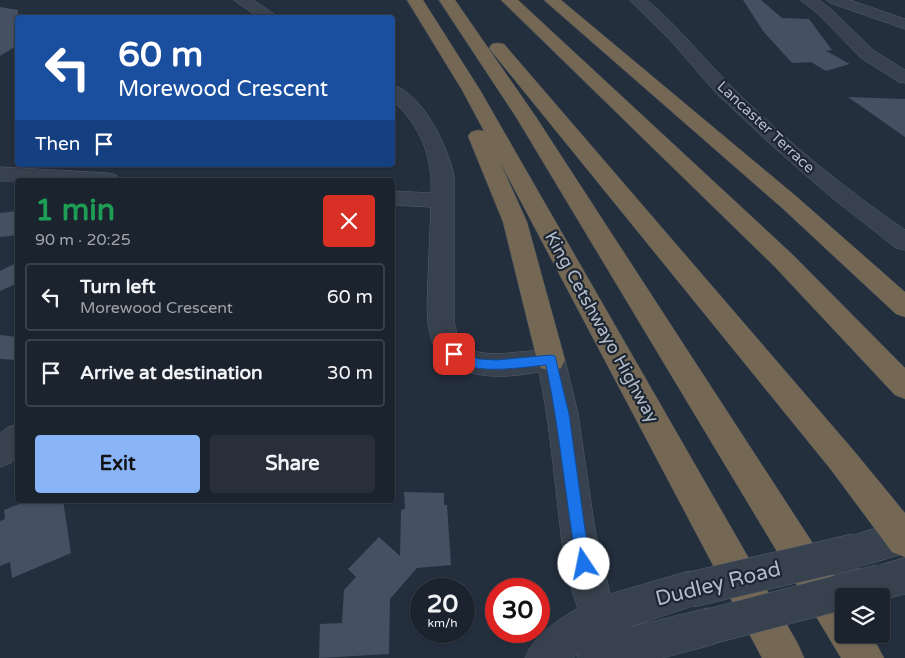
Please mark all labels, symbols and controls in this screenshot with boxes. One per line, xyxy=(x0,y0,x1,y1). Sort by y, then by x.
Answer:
text: 60 m xyxy=(118,34,203,76)
icon: left xyxy=(35,35,100,100)
text: Morewood Crescent xyxy=(118,76,328,102)
street label: Lancaster Terrace xyxy=(714,77,818,177)
icon: arrive xyxy=(90,130,118,158)
text: Then xyxy=(35,133,80,155)
text: 1 min xyxy=(35,192,115,229)
button: close xyxy=(323,195,375,247)
street label: King Cetshwayo Highway xyxy=(540,227,664,427)
text: 90 m · 20:25 xyxy=(35,230,131,250)
text: Turn left xyxy=(80,276,156,298)
icon: left xyxy=(37,283,65,311)
text: 60 m xyxy=(327,286,373,308)
text: Morewood Crescent xyxy=(80,298,233,318)
pin xyxy=(433,333,475,375)
icon: arrive xyxy=(440,340,468,368)
icon: arrive xyxy=(37,359,65,387)
text: Arrive at destination xyxy=(80,362,263,384)
text: 30 m xyxy=(327,362,373,384)
button: Exit xyxy=(35,435,200,493)
button: Share xyxy=(210,435,375,493)
position arrow xyxy=(557,537,609,589)
street label: Dudley Road xyxy=(653,556,783,612)
speed limit sign: 30 xyxy=(485,578,550,643)
map controls xyxy=(835,588,890,643)
button: layers xyxy=(835,588,890,643)
text: 20 xyxy=(427,589,458,619)
text: km/h xyxy=(427,616,458,630)

